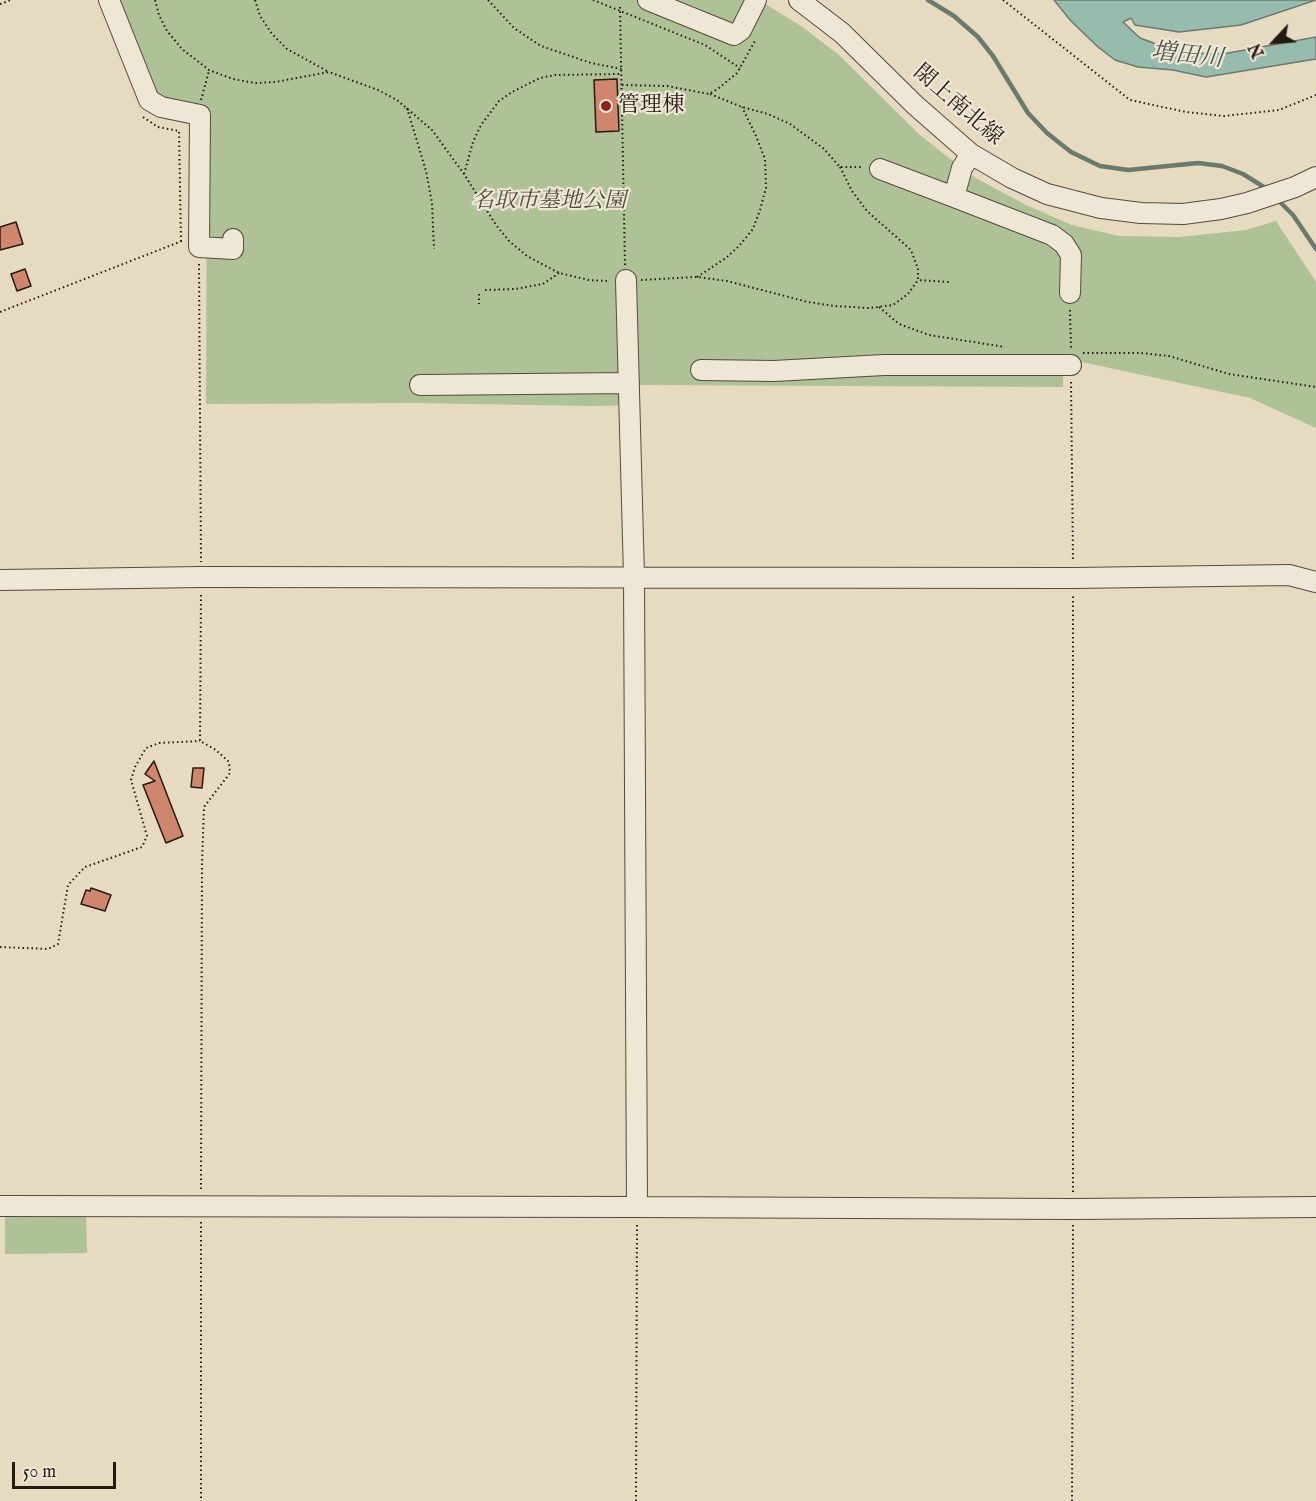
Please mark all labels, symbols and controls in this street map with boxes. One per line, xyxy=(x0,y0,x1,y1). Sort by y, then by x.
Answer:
north arrow xyxy=(1244,12,1304,72)
water label: 増田川 xyxy=(1150,39,1224,75)
text: N xyxy=(1246,39,1270,60)
street label: 閖上南北線 xyxy=(907,60,1007,152)
place label: 管理棟 xyxy=(618,93,684,119)
marker: 管理棟 xyxy=(599,99,613,113)
park label: 名取市墓地公園 xyxy=(472,189,626,215)
scale bar xyxy=(15,1450,118,1488)
text: 50 m xyxy=(23,1461,56,1484)

